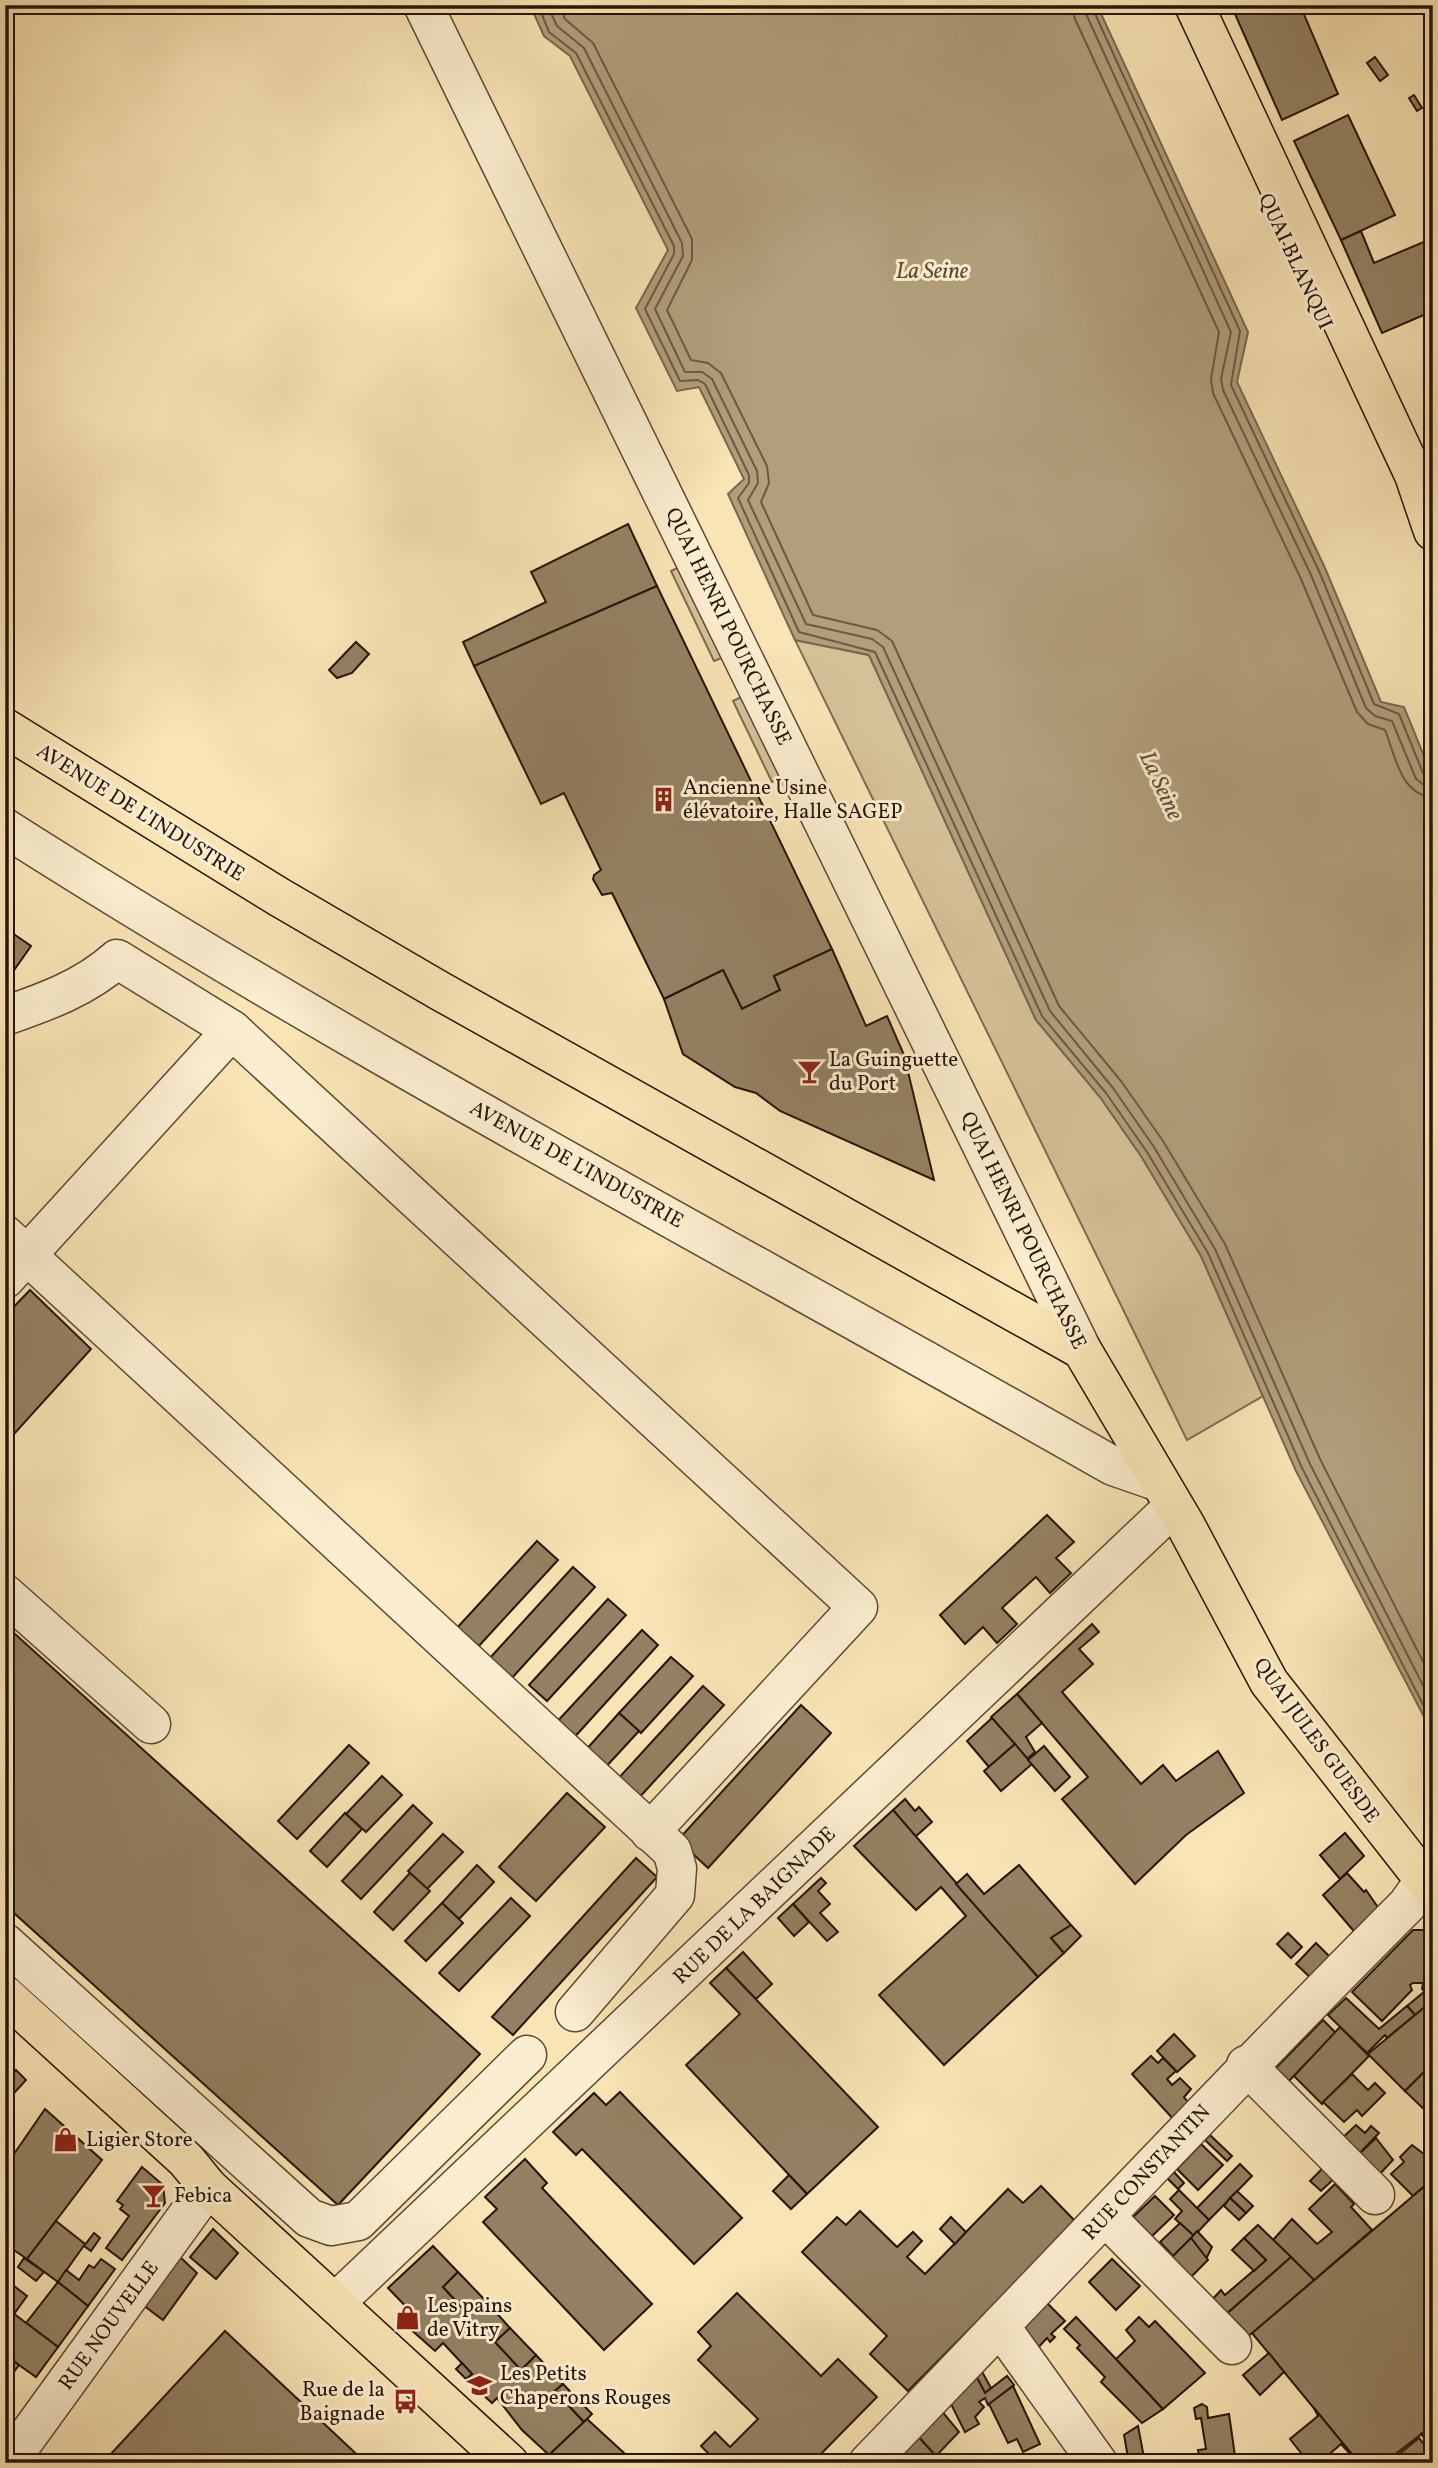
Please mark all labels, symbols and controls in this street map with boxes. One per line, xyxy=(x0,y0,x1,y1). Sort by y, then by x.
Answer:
street label: QUAI BLANQUI xyxy=(1250,189,1339,335)
water label: La Seine xyxy=(896,256,969,288)
street label: QUAI HENRI POURCHASSE xyxy=(657,503,798,750)
street label: AVENUE DE L'INDUSTRIE xyxy=(31,737,250,889)
water label: La Seine xyxy=(1130,746,1190,826)
place label: Ancienne Usine élévatoire, Halle SAGEP xyxy=(683,774,902,827)
building icon: Ancienne Usine élévatoire, Halle SAGEP xyxy=(649,785,677,813)
place label: La Guinguette du Port xyxy=(829,1046,958,1099)
bar icon: La Guinguette du Port xyxy=(795,1057,823,1085)
street label: AVENUE DE L'INDUSTRIE xyxy=(464,1094,688,1236)
street label: QUAI HENRI POURCHASSE xyxy=(952,1107,1093,1354)
street label: QUAI JULES GUESDE xyxy=(1246,1652,1386,1830)
street label: RUE DE LA BAIGNADE xyxy=(667,1821,843,1992)
street label: RUE CONSTANTIN xyxy=(1076,2099,1218,2247)
shop icon: Ligier Store xyxy=(52,2125,80,2153)
place label: Ligier Store xyxy=(86,2126,193,2155)
bar icon: Febica xyxy=(140,2181,168,2209)
place label: Febica xyxy=(174,2182,232,2211)
street label: RUE NOUVELLE xyxy=(52,2255,166,2397)
place label: Les pains de Vitry xyxy=(427,2292,512,2345)
shop icon: Les pains de Vitry xyxy=(393,2303,421,2331)
place label: Les Petits Chaperons Rouges xyxy=(500,2360,671,2413)
school or university icon: Les Petits Chaperons Rouges xyxy=(466,2371,494,2399)
place label: Rue de la Baignade xyxy=(300,2376,385,2429)
bus stop icon: Rue de la Baignade xyxy=(391,2387,419,2415)

